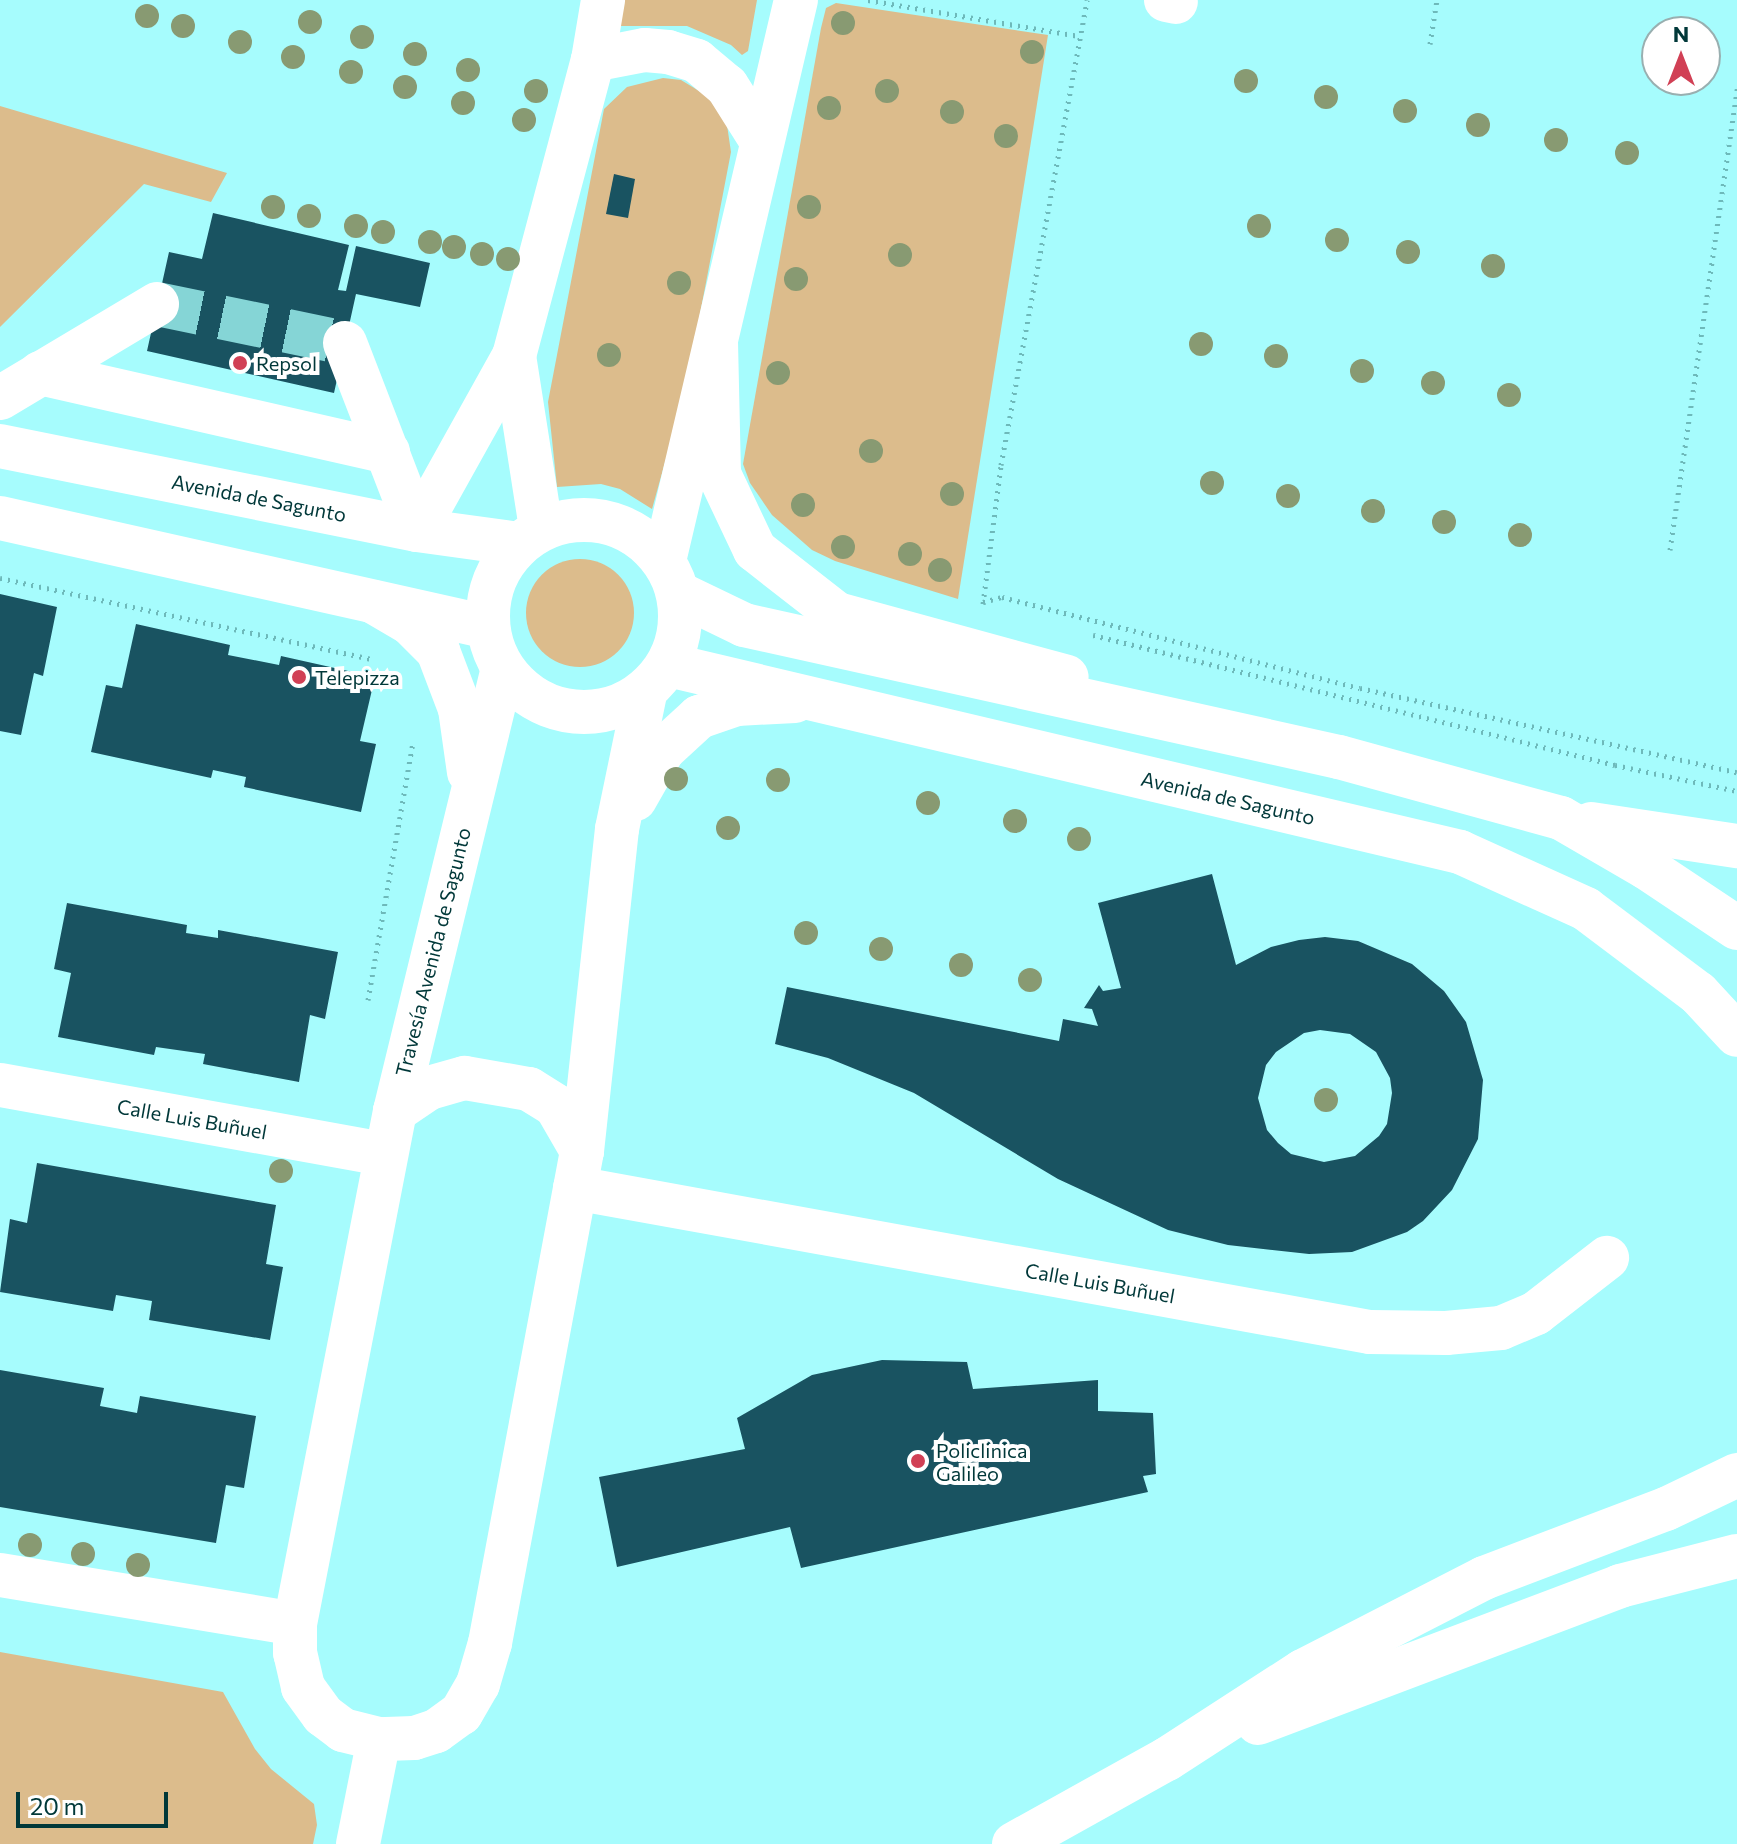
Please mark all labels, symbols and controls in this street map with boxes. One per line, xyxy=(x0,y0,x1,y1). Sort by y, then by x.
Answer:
north arrow xyxy=(1641,16,1721,96)
text: N xyxy=(1673,20,1689,47)
place label: Repsol xyxy=(256,351,317,375)
marker: Repsol xyxy=(231,354,249,372)
street label: Avenida de Sagunto xyxy=(170,469,348,527)
place label: Telepizza xyxy=(315,665,400,689)
marker: Telepizza xyxy=(290,668,308,686)
street label: Avenida de Sagunto xyxy=(1139,766,1317,830)
street label: Travesía Avenida de Sagunto xyxy=(390,825,476,1079)
street label: Calle Luis Buñuel xyxy=(115,1094,269,1144)
street label: Calle Luis Buñuel xyxy=(1023,1258,1177,1308)
place label: Policlinica Galileo xyxy=(936,1438,1027,1485)
marker: Policlinica Galileo xyxy=(907,1450,929,1472)
scale bar xyxy=(20,1776,172,1826)
text: 20 m xyxy=(30,1791,84,1820)

